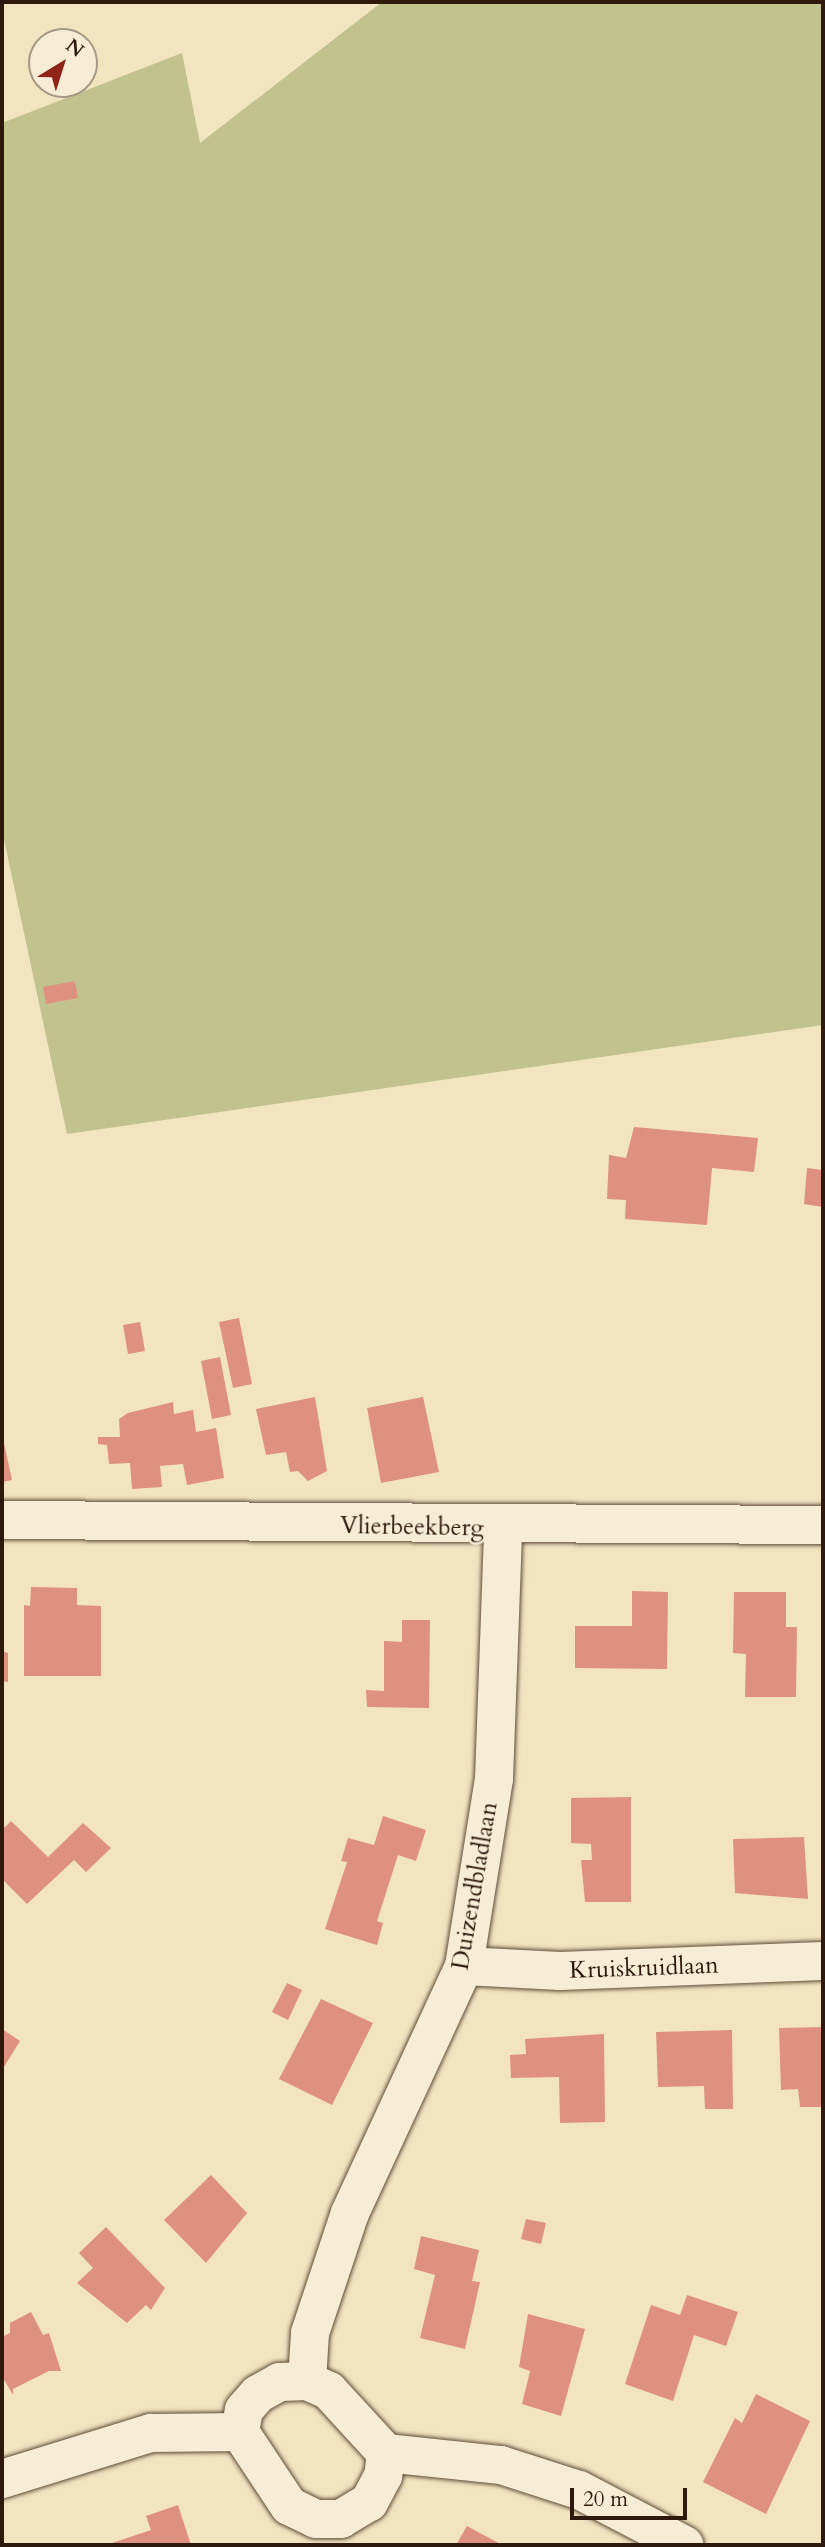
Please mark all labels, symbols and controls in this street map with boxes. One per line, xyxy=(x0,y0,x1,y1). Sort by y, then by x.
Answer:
north arrow xyxy=(28,28,98,98)
text: N xyxy=(60,33,89,63)
street label: Vlierbeekberg xyxy=(340,1511,484,1543)
street label: Duizendbladlaan xyxy=(446,1800,504,1972)
street label: Kruiskruidlaan xyxy=(569,1951,719,1985)
scale bar xyxy=(573,2474,690,2518)
text: 20 m xyxy=(583,2485,628,2514)

